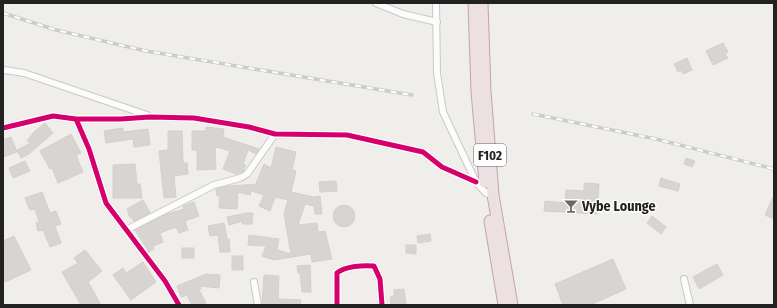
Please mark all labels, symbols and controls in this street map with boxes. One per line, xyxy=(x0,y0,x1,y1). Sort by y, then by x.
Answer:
road number: F102 xyxy=(474,144,506,166)
bar icon: Vybe Lounge xyxy=(563,198,579,214)
place label: Vybe Lounge xyxy=(581,198,656,215)

